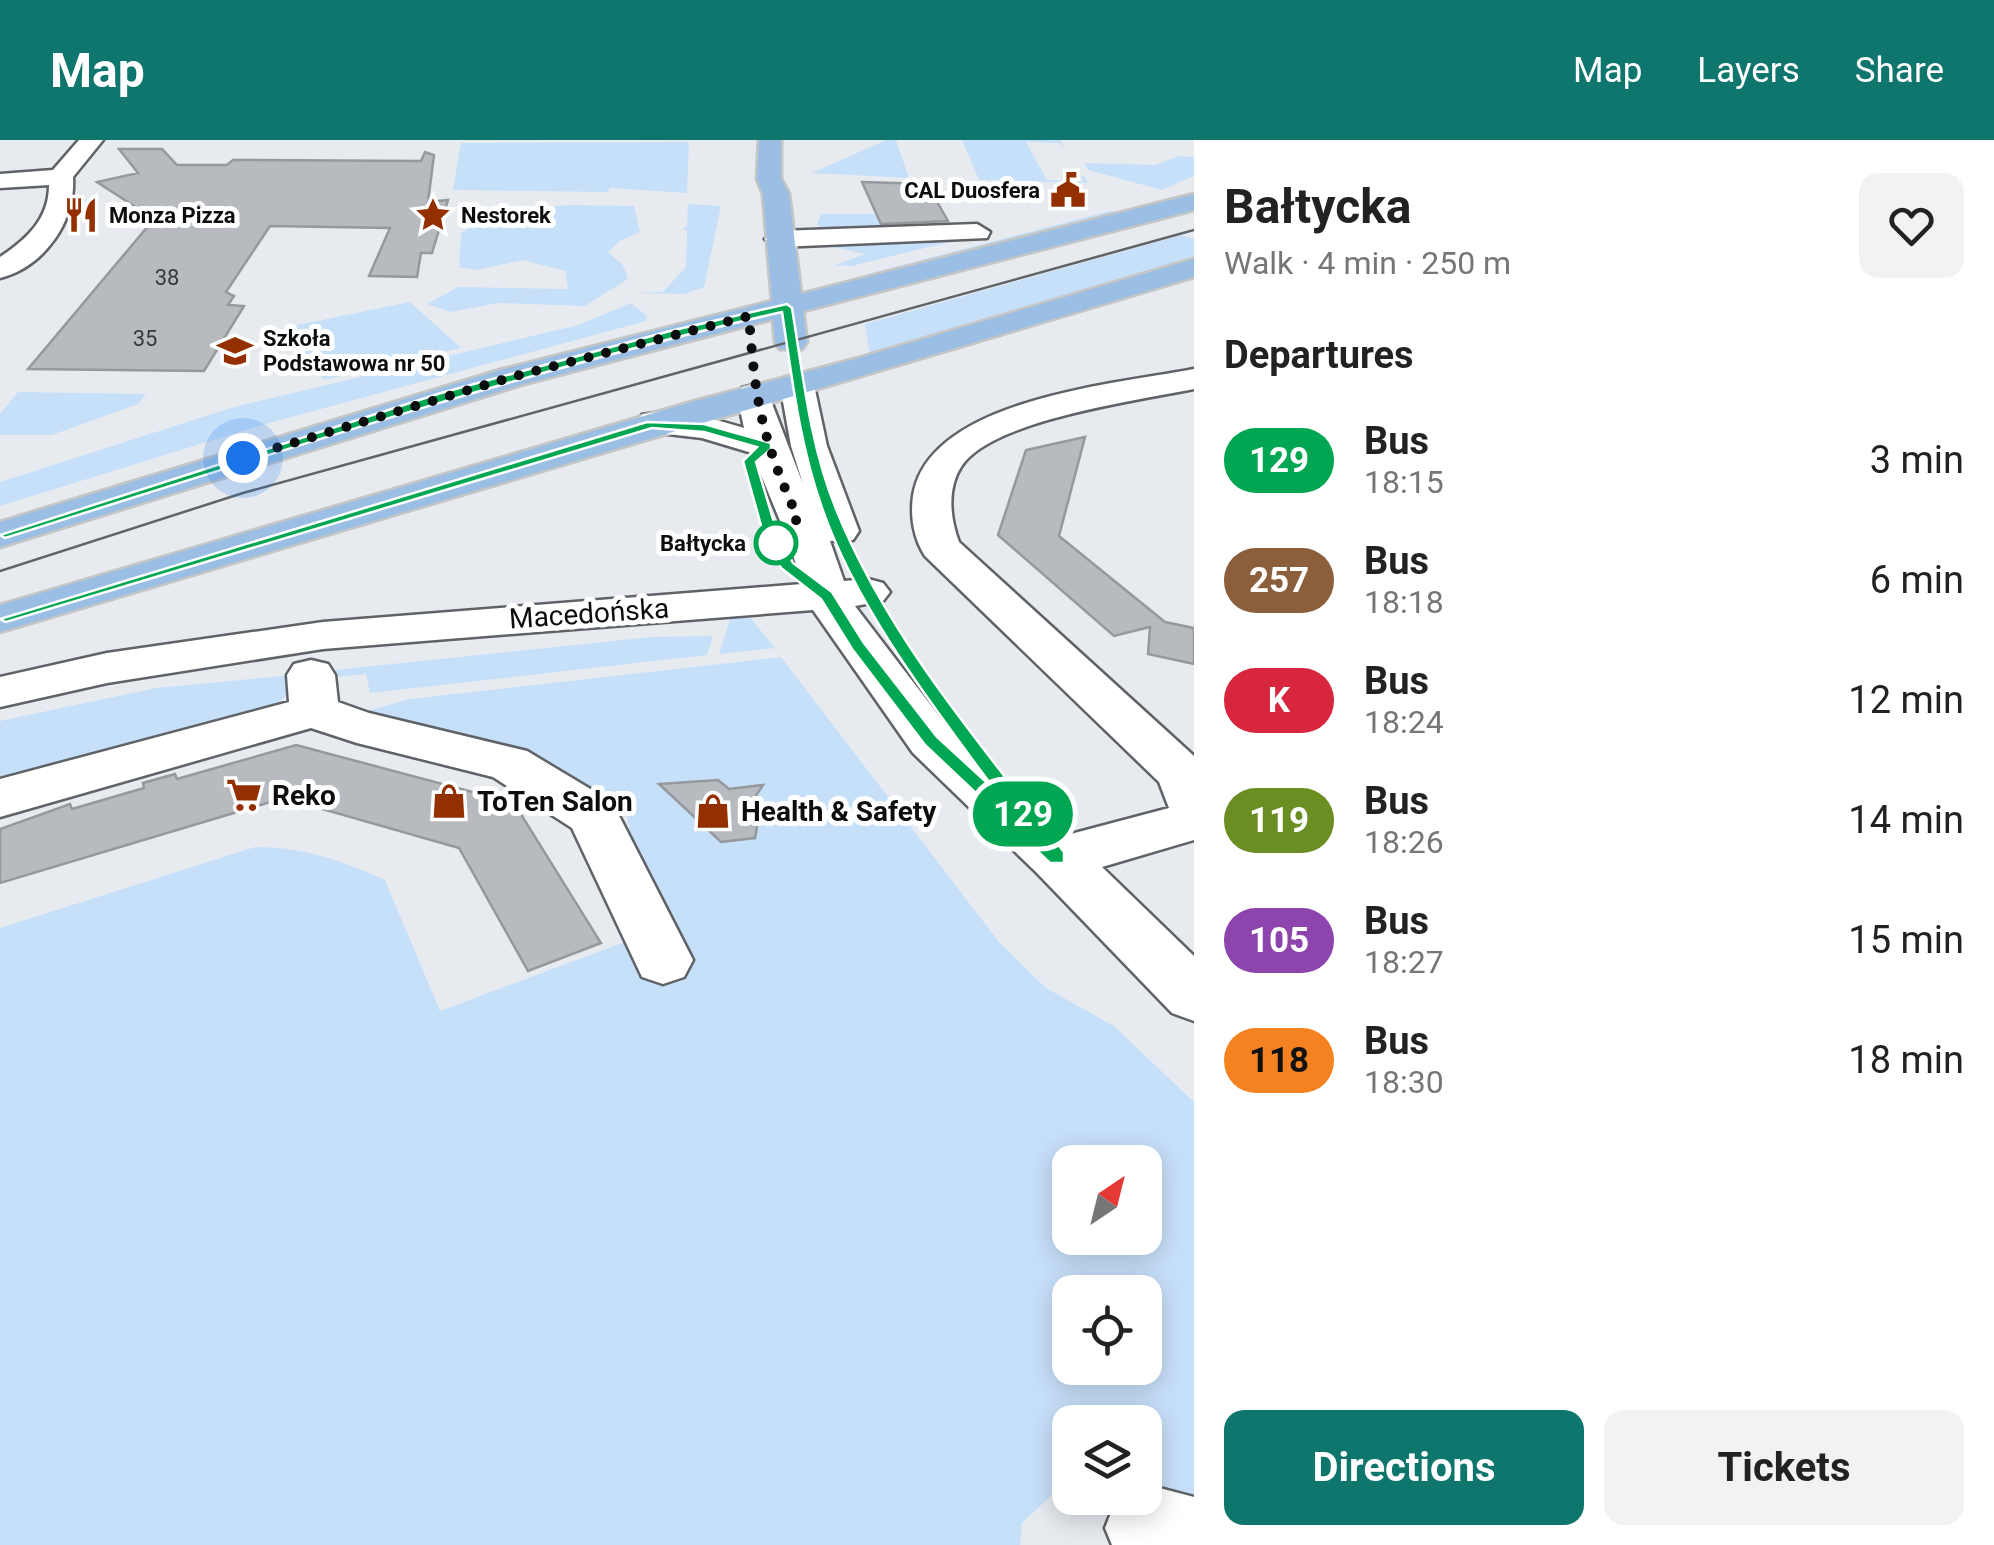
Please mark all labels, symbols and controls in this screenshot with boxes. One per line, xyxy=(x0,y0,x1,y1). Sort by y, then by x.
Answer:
text: Map xyxy=(50,42,145,99)
text: Map xyxy=(1573,50,1642,91)
text: Layers xyxy=(1697,50,1800,91)
text: Share xyxy=(1855,50,1944,91)
public building icon: CAL Duosfera xyxy=(1049,171,1087,209)
button: heart xyxy=(1859,173,1964,278)
place label: CAL Duosfera xyxy=(904,178,1040,203)
text: Bałtycka xyxy=(1224,178,1411,235)
restaurant icon: Monza Pizza xyxy=(62,196,100,234)
place icon: Nestorek xyxy=(414,196,452,234)
place label: Monza Pizza xyxy=(109,203,236,228)
place label: Nestorek xyxy=(461,203,551,228)
text: Walk · 4 min · 250 m xyxy=(1224,244,1511,282)
house number: 38 xyxy=(155,265,179,290)
house number: 35 xyxy=(133,326,157,351)
place label: Szkoła Podstawowa nr 50 xyxy=(263,326,445,376)
school or university icon: Szkoła Podstawowa nr 50 xyxy=(216,332,254,370)
text: Departures xyxy=(1224,333,1414,377)
text: Bus xyxy=(1364,419,1429,463)
your location xyxy=(218,433,268,483)
text: 3 min xyxy=(1870,438,1964,482)
text: 129 xyxy=(1249,440,1309,481)
text: 18:15 xyxy=(1364,463,1444,501)
marker: Bałtycka xyxy=(755,522,797,564)
place label: Bałtycka xyxy=(660,531,746,556)
text: Bus xyxy=(1364,539,1429,583)
text: 6 min xyxy=(1870,558,1964,602)
text: 257 xyxy=(1249,560,1309,601)
text: 18:18 xyxy=(1364,583,1444,621)
street label: Macedońska xyxy=(508,591,670,636)
text: Bus xyxy=(1364,659,1429,703)
text: 12 min xyxy=(1848,678,1964,722)
text: K xyxy=(1268,680,1290,721)
text: 18:24 xyxy=(1364,703,1444,741)
supermarket icon: Reko xyxy=(225,776,263,814)
place label: Reko xyxy=(272,779,336,812)
text: Bus xyxy=(1364,779,1429,823)
shop icon: ToTen Salon xyxy=(430,782,468,820)
line badge: 129 xyxy=(966,782,1080,846)
place label: ToTen Salon xyxy=(477,785,633,818)
shop icon: Health & Safety xyxy=(694,792,732,830)
text: 129 xyxy=(993,794,1053,835)
place label: Health & Safety xyxy=(741,795,937,828)
text: 14 min xyxy=(1848,798,1964,842)
text: 119 xyxy=(1249,800,1309,841)
text: 18:26 xyxy=(1364,823,1444,861)
text: Bus xyxy=(1364,899,1429,943)
text: 15 min xyxy=(1848,918,1964,962)
text: 105 xyxy=(1249,920,1309,961)
text: 18:27 xyxy=(1364,943,1444,981)
text: Bus xyxy=(1364,1019,1429,1063)
text: 18 min xyxy=(1848,1038,1964,1082)
text: 118 xyxy=(1249,1040,1309,1081)
text: 18:30 xyxy=(1364,1063,1444,1101)
north arrow xyxy=(1052,1145,1162,1255)
map controls xyxy=(1052,1145,1162,1515)
button: locate xyxy=(1052,1275,1162,1385)
button: layers xyxy=(1052,1405,1162,1515)
button: Directions xyxy=(1224,1410,1584,1525)
button: Tickets xyxy=(1604,1410,1964,1525)

